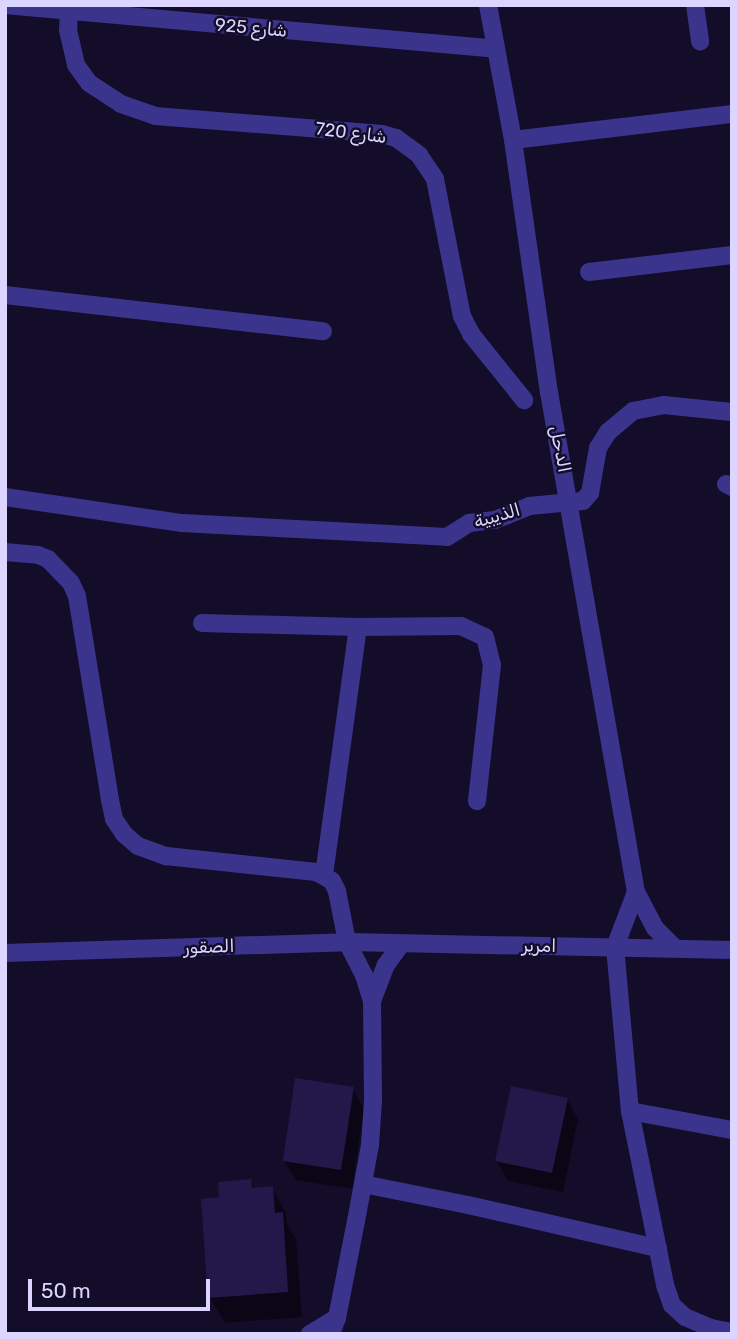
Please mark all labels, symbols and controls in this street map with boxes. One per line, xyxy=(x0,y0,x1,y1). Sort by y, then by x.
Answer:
street label: شارع 925 xyxy=(214,14,288,42)
street label: شارع 720 xyxy=(314,118,388,148)
street label: الدحل xyxy=(545,424,575,474)
street label: الذيبية xyxy=(471,499,523,533)
street label: الصقور xyxy=(183,935,235,959)
street label: امرير xyxy=(522,935,556,957)
scale bar xyxy=(32,1266,214,1310)
text: 50 m xyxy=(41,1278,91,1303)

